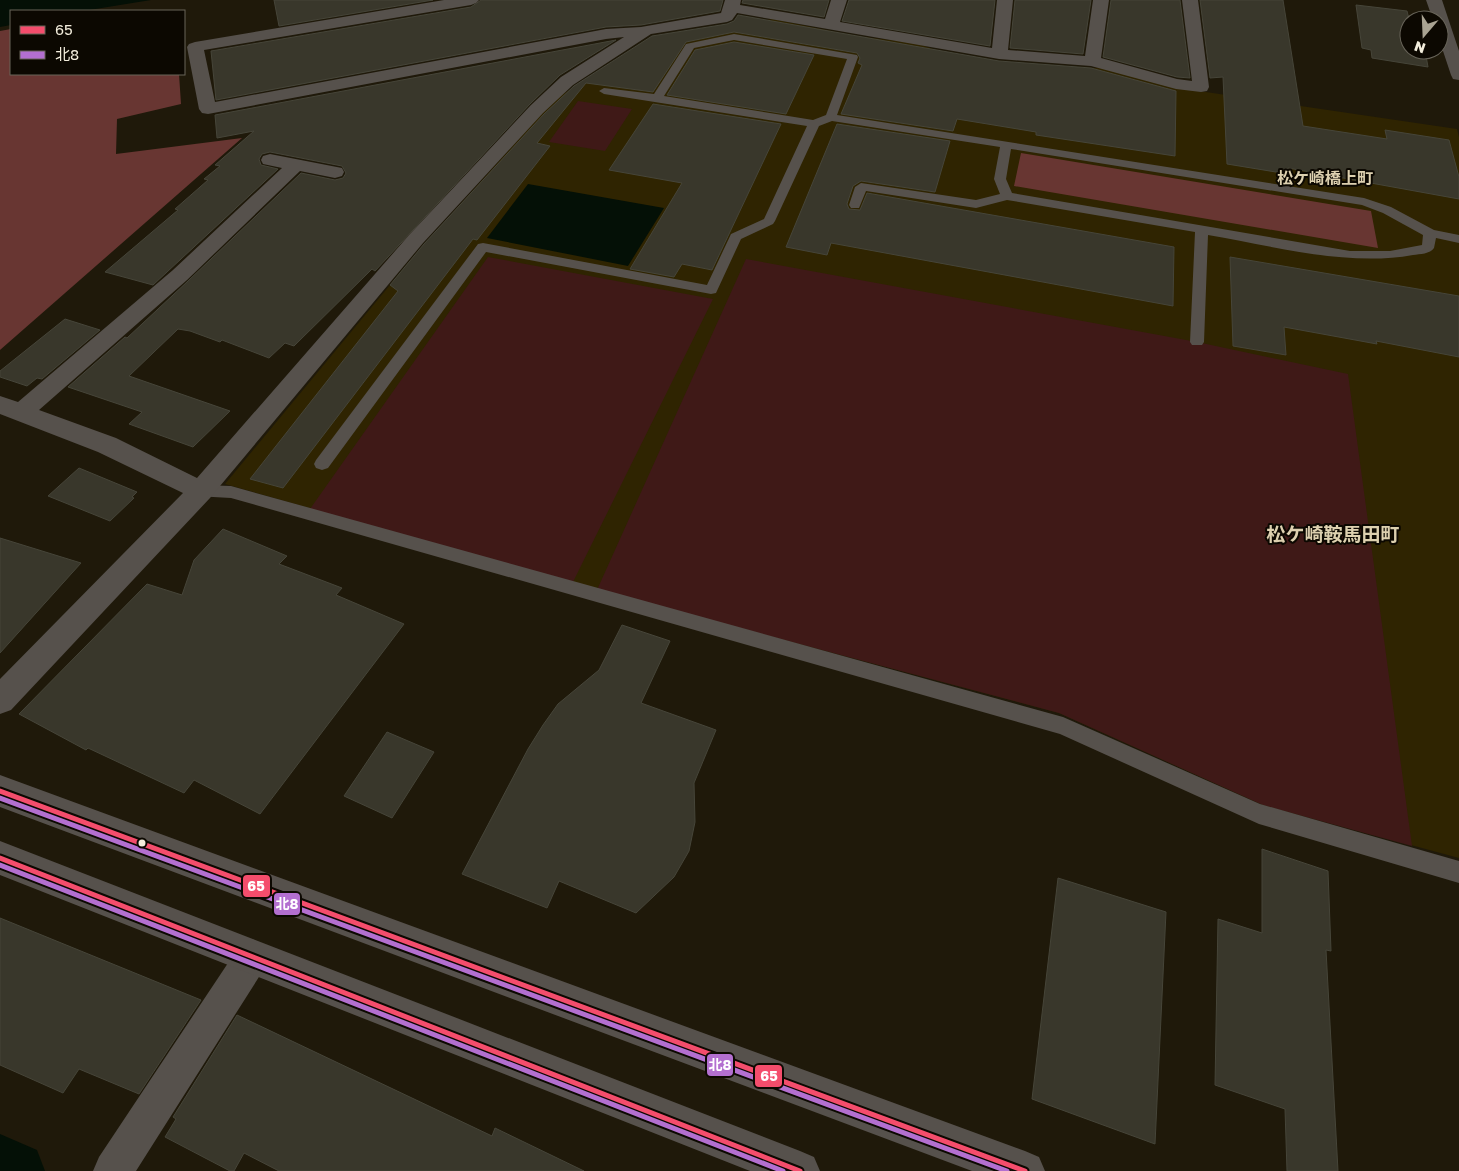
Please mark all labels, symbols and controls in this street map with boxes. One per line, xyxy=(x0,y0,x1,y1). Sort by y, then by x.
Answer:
legend xyxy=(10,10,185,75)
north arrow xyxy=(1399,10,1449,60)
text: 65 xyxy=(55,20,73,38)
text: N xyxy=(1412,38,1427,58)
text: 北8 xyxy=(55,45,79,63)
district label: 松ケ崎橋上町 xyxy=(1277,168,1373,188)
district label: 松ケ崎鞍馬田町 xyxy=(1266,522,1400,545)
unlabelled marker xyxy=(137,838,147,848)
line badge: 65 xyxy=(242,874,271,898)
text: 65 xyxy=(247,877,265,894)
line badge: 北8 xyxy=(273,892,301,916)
text: 北8 xyxy=(276,895,299,912)
line badge: 北8 xyxy=(706,1053,734,1077)
text: 北8 xyxy=(709,1056,732,1073)
line badge: 65 xyxy=(754,1064,783,1088)
text: 65 xyxy=(760,1067,778,1084)

